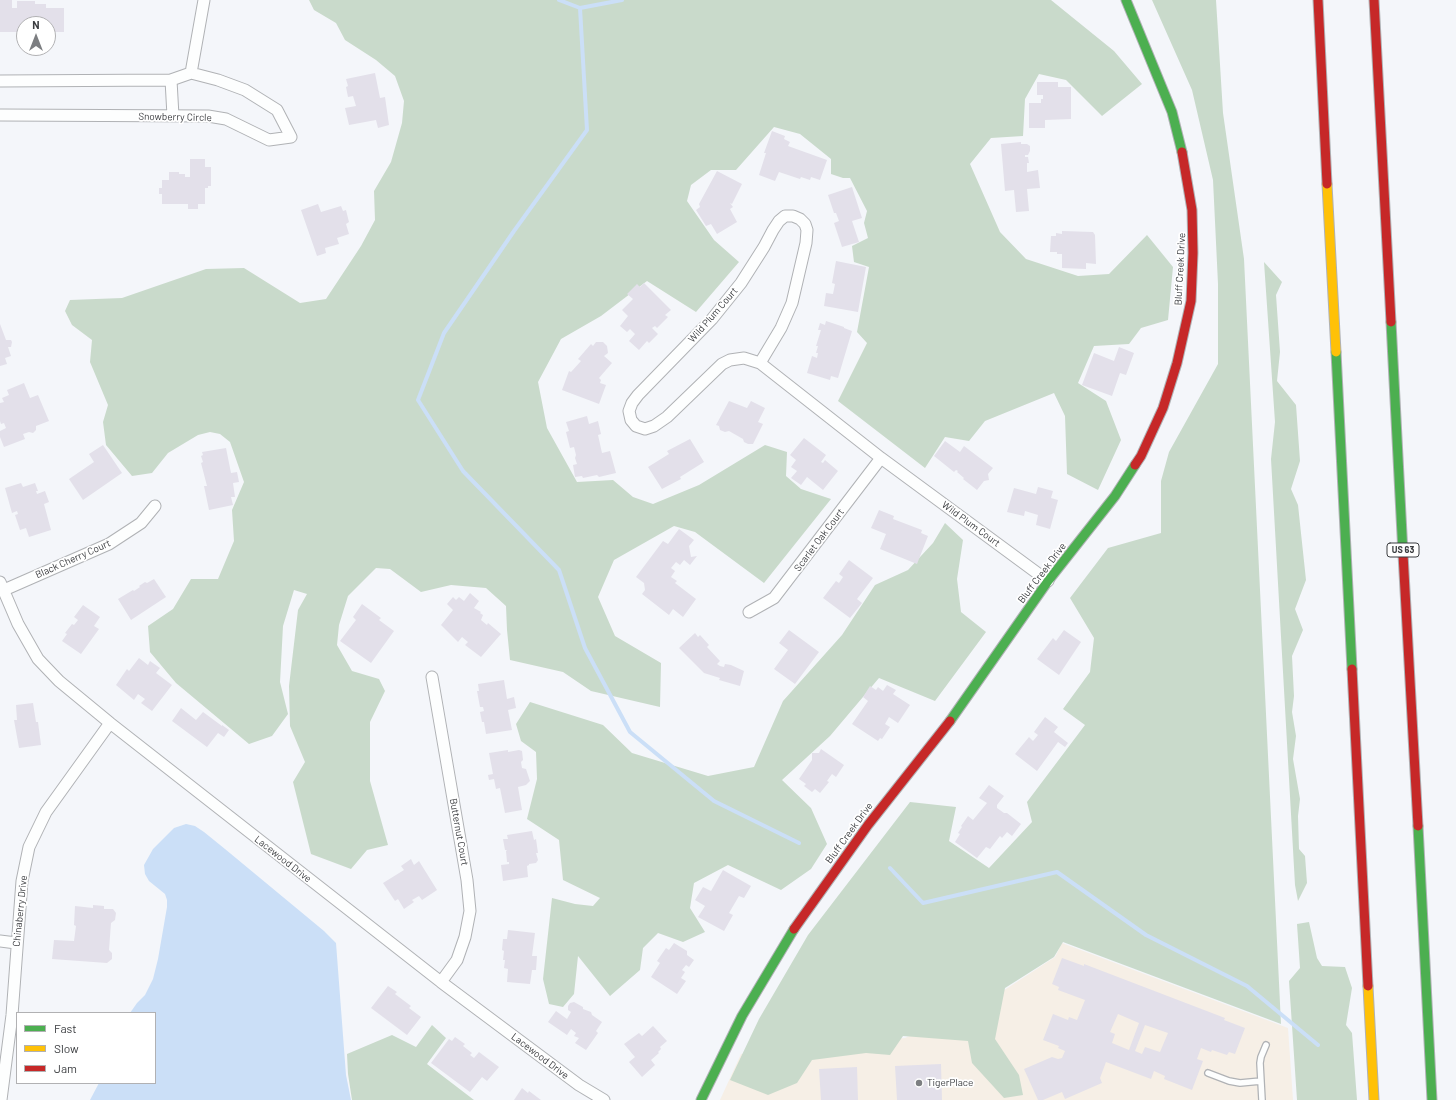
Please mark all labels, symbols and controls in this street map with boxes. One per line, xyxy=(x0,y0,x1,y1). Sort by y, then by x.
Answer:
north arrow xyxy=(16,16,56,56)
text: N xyxy=(32,18,40,31)
street label: Snowberry Circle xyxy=(138,110,212,124)
street label: Bluff Creek Drive xyxy=(1172,232,1188,306)
street label: Wild Plum Court xyxy=(686,285,740,345)
street label: Wild Plum Court xyxy=(939,499,1003,549)
street label: Scarlet Oak Court xyxy=(791,506,847,574)
street label: Black Cherry Court xyxy=(34,537,112,581)
street label: Bluff Creek Drive xyxy=(1015,540,1069,606)
road number: US 63 xyxy=(1387,543,1419,557)
street label: Butternut Court xyxy=(447,797,471,867)
street label: Bluff Creek Drive xyxy=(823,800,875,866)
street label: Lacewood Drive xyxy=(252,833,314,885)
street label: Chinaberry Drive xyxy=(10,875,30,947)
legend xyxy=(16,1012,156,1084)
text: Fast xyxy=(54,1021,77,1035)
street label: Lacewood Drive xyxy=(509,1030,571,1082)
text: Slow xyxy=(54,1041,79,1055)
text: Jam xyxy=(54,1061,77,1075)
place label: TigerPlace xyxy=(927,1077,973,1089)
marker: TigerPlace xyxy=(914,1078,924,1088)

